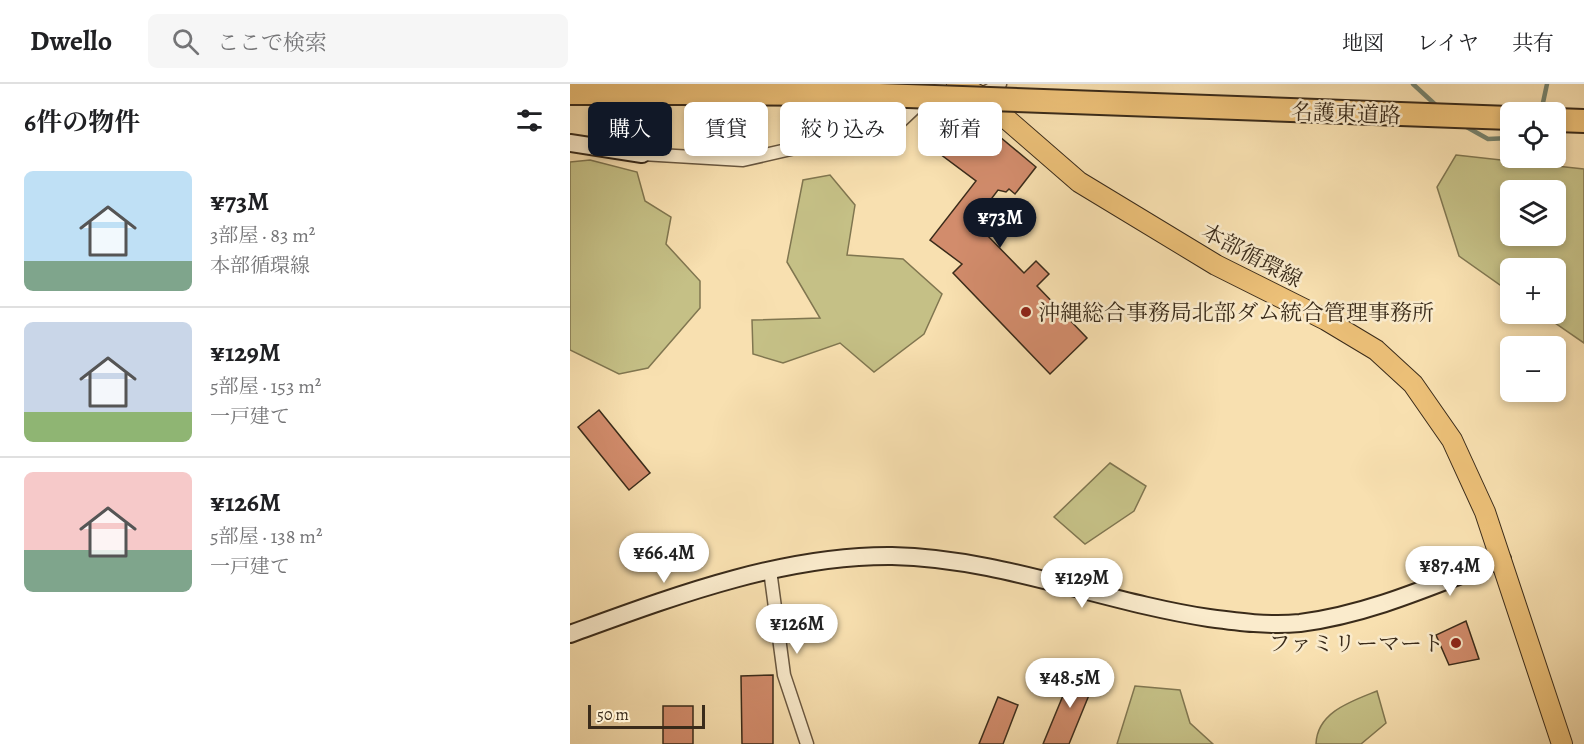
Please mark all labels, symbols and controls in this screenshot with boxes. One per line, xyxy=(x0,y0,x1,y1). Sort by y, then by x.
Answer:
search box xyxy=(148,14,568,68)
text: Dwello xyxy=(30,22,112,60)
icon: search xyxy=(169,25,202,58)
text: ここで検索 xyxy=(217,28,327,58)
text: 地図 xyxy=(1342,29,1384,57)
text: レイヤ xyxy=(1417,29,1479,57)
text: 共有 xyxy=(1512,29,1554,57)
street label: 名護東道路 xyxy=(1290,97,1401,131)
chip: 購入 xyxy=(588,102,672,156)
chip: 賃貸 xyxy=(684,102,768,156)
chip: 絞り込み xyxy=(780,102,906,156)
chip: 新着 xyxy=(918,102,1002,156)
map controls xyxy=(1500,102,1566,402)
button: locate xyxy=(1500,102,1566,168)
icon: filters xyxy=(513,104,546,137)
text: 6件の物件 xyxy=(24,105,140,140)
button: layers xyxy=(1500,180,1566,246)
text: ¥73M xyxy=(210,184,269,219)
icon: home xyxy=(72,195,144,267)
pin: ¥73M xyxy=(964,198,1036,249)
text: ¥73M xyxy=(977,204,1023,231)
street label: 本部循環線 xyxy=(1196,217,1307,295)
text: 3部屋 · 83 m² xyxy=(210,222,315,249)
text: 本部循環線 xyxy=(210,252,310,279)
button: + xyxy=(1500,258,1566,324)
place label: 沖縄総合事務局北部ダム統合管理事務所 xyxy=(1038,298,1434,328)
marker: 沖縄総合事務局北部ダム統合管理事務所 xyxy=(1019,305,1033,319)
text: ¥129M xyxy=(210,335,281,370)
button: − xyxy=(1500,336,1566,402)
icon: home xyxy=(72,346,144,418)
text: 5部屋 · 153 m² xyxy=(210,373,321,400)
text: 一戸建て xyxy=(210,403,290,430)
text: ¥126M xyxy=(210,485,281,520)
icon: home xyxy=(72,496,144,568)
text: 5部屋 · 138 m² xyxy=(210,523,323,550)
pin: ¥66.4M xyxy=(615,533,713,584)
text: ¥66.4M xyxy=(633,539,695,566)
pin: ¥87.4M xyxy=(1401,546,1499,597)
text: ¥87.4M xyxy=(1419,552,1481,579)
text: 一戸建て xyxy=(210,553,290,580)
pin: ¥129M xyxy=(1040,558,1124,609)
text: ¥129M xyxy=(1055,564,1109,591)
pin: ¥126M xyxy=(755,604,839,655)
text: ¥126M xyxy=(770,610,824,637)
place label: ファミリーマート xyxy=(1268,629,1444,659)
marker: ファミリーマート xyxy=(1449,636,1463,650)
pin: ¥48.5M xyxy=(1021,658,1119,709)
text: ¥48.5M xyxy=(1039,664,1101,691)
scale bar xyxy=(588,702,705,730)
text: 50 m xyxy=(597,704,629,726)

